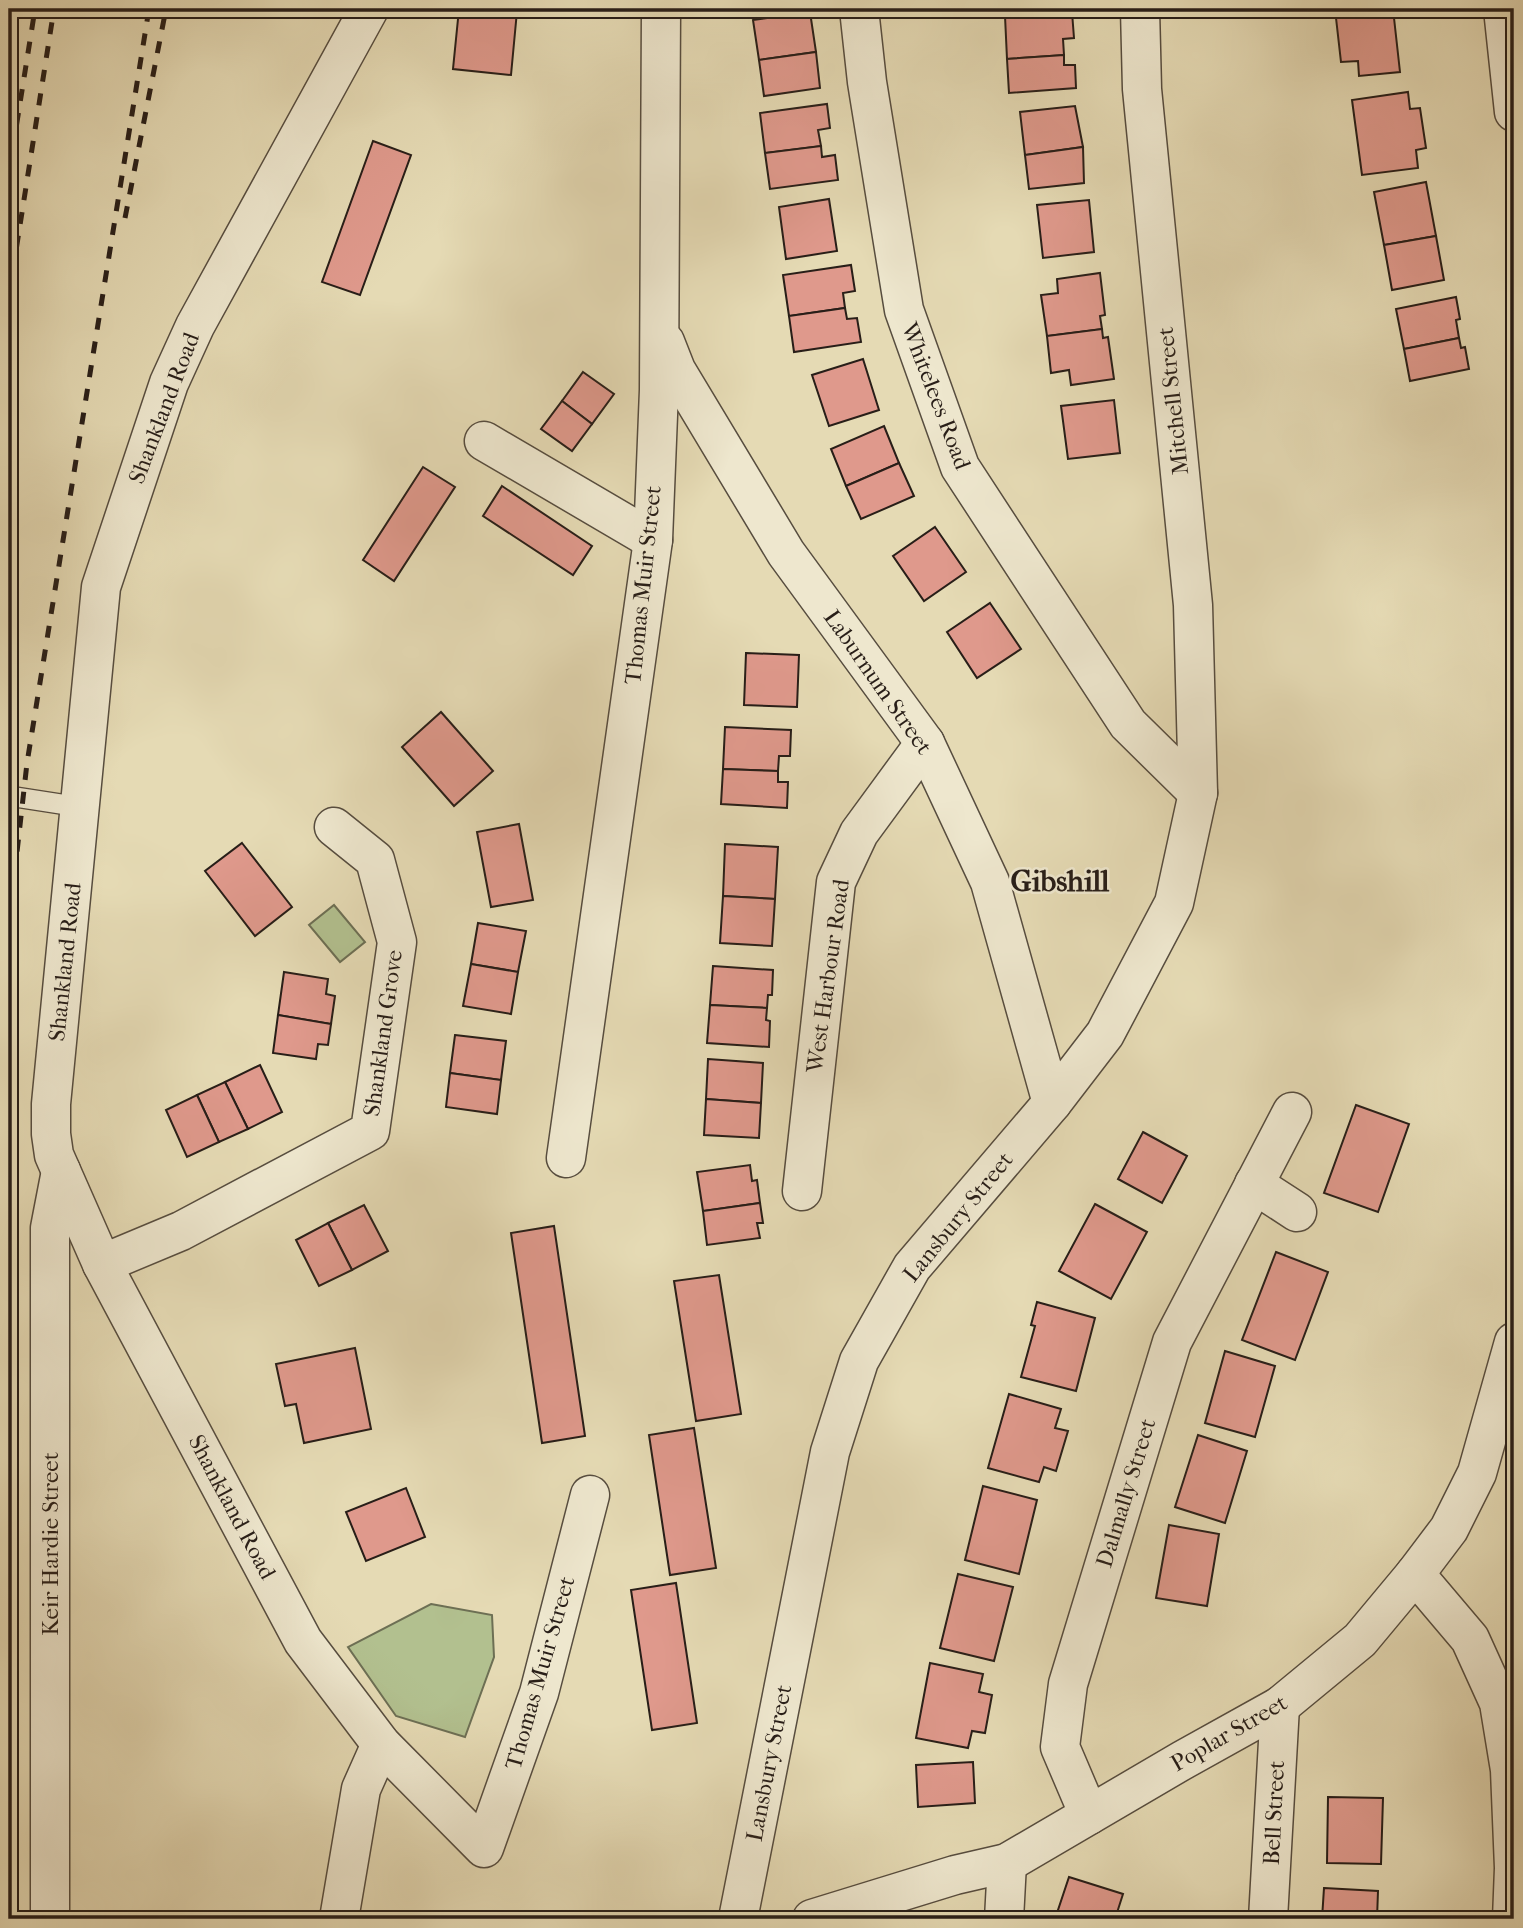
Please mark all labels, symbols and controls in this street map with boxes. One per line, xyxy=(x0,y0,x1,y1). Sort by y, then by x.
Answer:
street label: Whitelees Road xyxy=(895,318,977,474)
street label: Mitchell Street xyxy=(1152,326,1194,476)
street label: Shankland Road xyxy=(123,328,205,487)
street label: Thomas Muir Street xyxy=(619,484,667,686)
street label: Laburnum Street xyxy=(818,605,938,759)
district label: Gibshill xyxy=(1011,864,1110,899)
street label: West Harbour Road xyxy=(801,877,855,1075)
street label: Shankland Road xyxy=(43,881,87,1043)
street label: Shankland Grove xyxy=(358,948,408,1118)
street label: Lansbury Street xyxy=(897,1147,1019,1287)
street label: Dalmally Street xyxy=(1091,1415,1161,1571)
street label: Shankland Road xyxy=(183,1430,282,1584)
street label: Keir Hardie Street xyxy=(37,1452,64,1636)
street label: Thomas Muir Street xyxy=(500,1573,580,1773)
street label: Lansbury Street xyxy=(741,1682,797,1844)
street label: Poplar Street xyxy=(1166,1689,1292,1777)
street label: Bell Street xyxy=(1258,1760,1290,1866)

